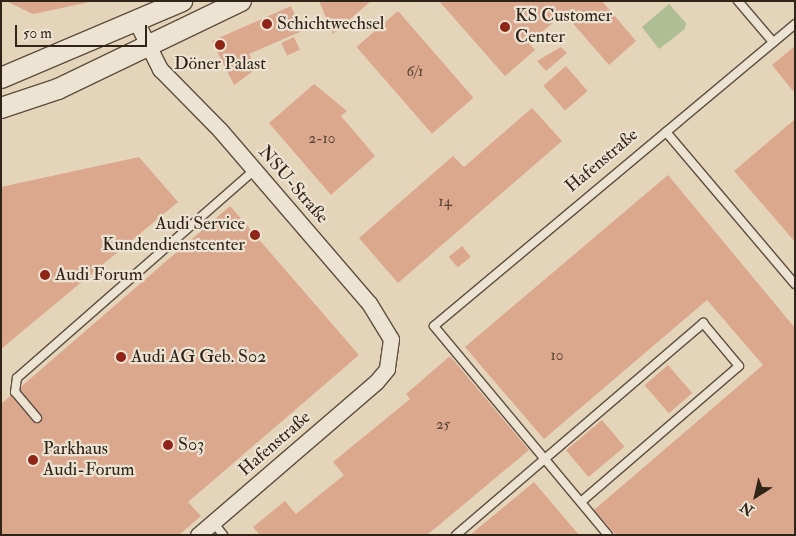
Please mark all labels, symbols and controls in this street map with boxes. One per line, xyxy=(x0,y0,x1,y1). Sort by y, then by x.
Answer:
place label: KS Customer Center xyxy=(515,6,612,48)
place label: Schichtwechsel xyxy=(277,13,384,35)
scale bar xyxy=(18,15,150,47)
marker: Schichtwechsel xyxy=(261,18,273,30)
marker: KS Customer Center xyxy=(499,21,511,33)
text: 50 m xyxy=(23,24,52,43)
marker: Döner Palast xyxy=(214,39,226,51)
place label: Döner Palast xyxy=(174,53,266,75)
house number: 6/1 xyxy=(407,63,423,81)
street label: Hafenstraße xyxy=(561,124,643,198)
house number: 2-10 xyxy=(309,130,335,148)
street label: NSU-Straße xyxy=(253,142,333,228)
house number: 14 xyxy=(438,193,452,211)
place label: Audi Service Kundendienstcenter xyxy=(102,214,245,256)
marker: Audi Service Kundendienstcenter xyxy=(249,229,261,241)
place label: Audi Forum xyxy=(55,264,143,286)
marker: Audi Forum xyxy=(39,269,51,281)
place label: Audi AG Geb. S02 xyxy=(131,346,266,368)
house number: 10 xyxy=(551,347,563,365)
marker: Audi AG Geb. S02 xyxy=(115,351,127,363)
street label: Hafenstraße xyxy=(235,407,315,481)
house number: 25 xyxy=(436,416,450,434)
place label: S03 xyxy=(178,434,204,456)
place label: Parkhaus Audi-Forum xyxy=(43,439,134,482)
marker: S03 xyxy=(162,439,174,451)
marker: Parkhaus Audi-Forum xyxy=(27,454,39,466)
north arrow xyxy=(731,471,781,521)
text: N xyxy=(737,498,757,519)

